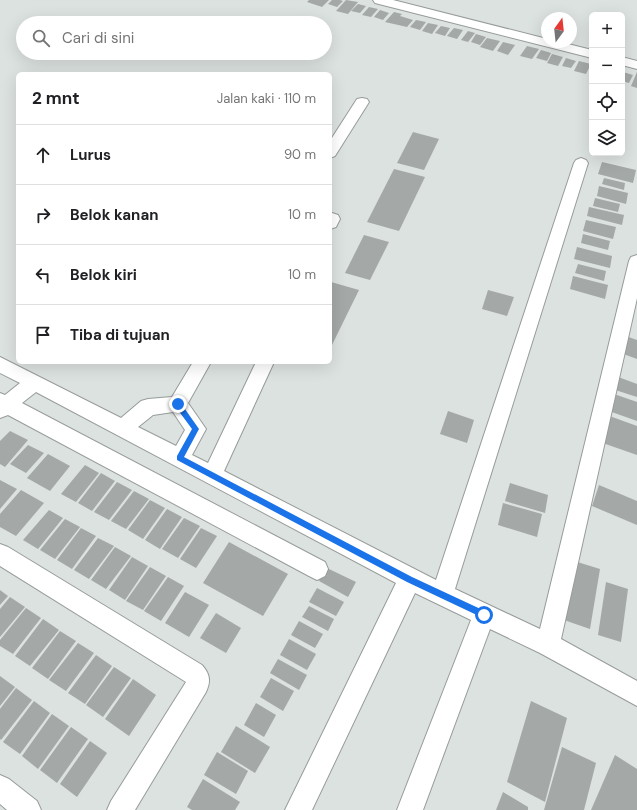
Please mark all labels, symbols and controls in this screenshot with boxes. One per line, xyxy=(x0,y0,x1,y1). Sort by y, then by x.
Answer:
north arrow xyxy=(541,12,577,48)
map controls xyxy=(589,12,625,156)
button: + xyxy=(589,12,625,48)
search box xyxy=(16,16,332,60)
icon: search xyxy=(30,27,52,49)
text: Cari di sini xyxy=(62,28,134,48)
button: − xyxy=(589,48,625,84)
button: locate xyxy=(589,84,625,120)
text: 2 mnt xyxy=(32,87,80,109)
text: Jalan kaki · 110 m xyxy=(217,90,316,107)
button: layers xyxy=(589,120,625,156)
icon: ahead xyxy=(32,144,54,166)
text: Lurus xyxy=(70,145,111,165)
text: 90 m xyxy=(284,146,316,163)
icon: right xyxy=(32,204,54,226)
text: Belok kanan xyxy=(70,205,158,225)
text: 10 m xyxy=(288,206,316,223)
icon: left xyxy=(32,264,54,286)
text: Belok kiri xyxy=(70,265,137,285)
text: 10 m xyxy=(288,266,316,283)
icon: arrive xyxy=(32,324,54,346)
text: Tiba di tujuan xyxy=(70,325,170,345)
route end xyxy=(169,395,187,413)
route start xyxy=(475,606,493,624)

